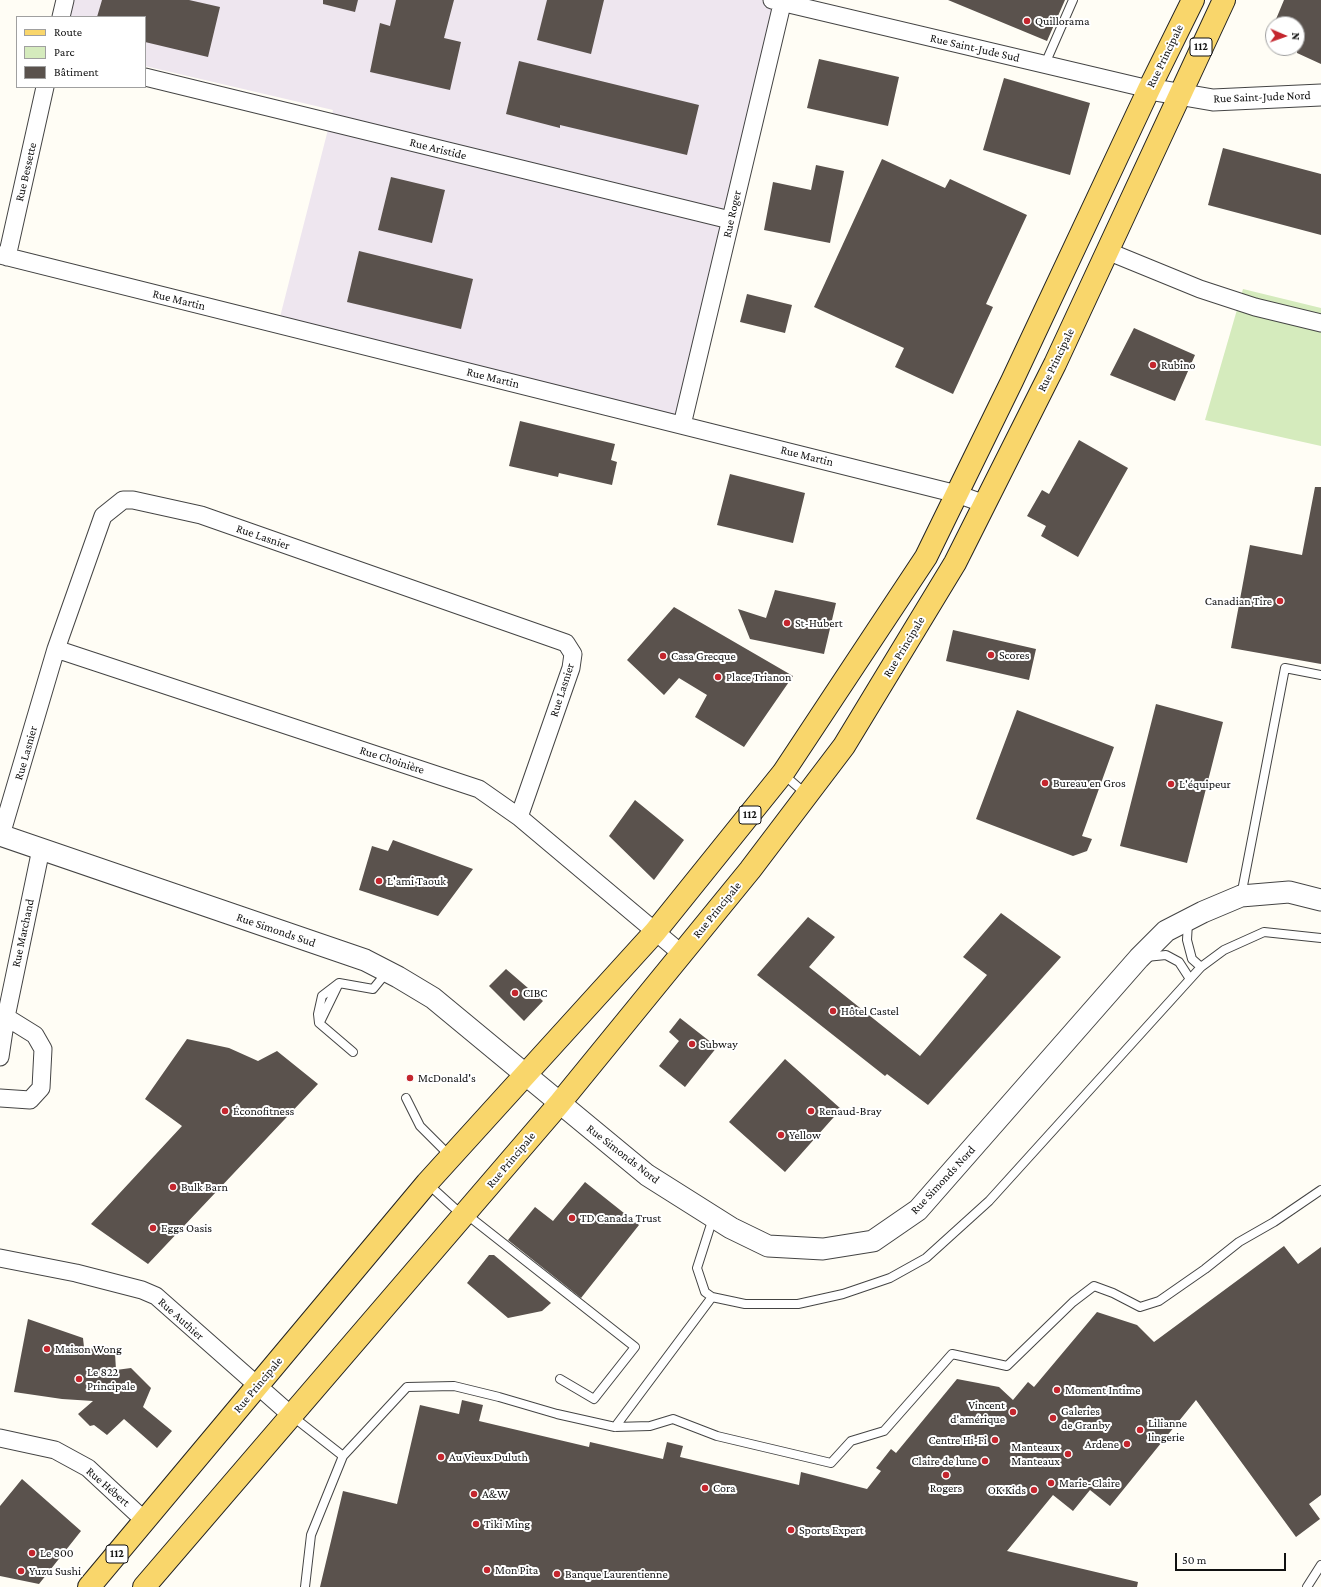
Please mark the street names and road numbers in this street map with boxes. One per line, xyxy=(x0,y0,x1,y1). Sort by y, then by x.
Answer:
street label: Rue Principale xyxy=(1143,22,1187,90)
street label: Rue Saint-Jude Sud xyxy=(929,31,1021,65)
road number: 112 xyxy=(1190,38,1212,56)
street label: Rue Saint-Jude Nord xyxy=(1213,88,1311,106)
street label: Rue Aristide xyxy=(408,135,468,163)
street label: Rue Bessette xyxy=(12,141,40,203)
street label: Rue Roger xyxy=(720,189,744,239)
street label: Rue Martin xyxy=(151,287,207,313)
street label: Rue Principale xyxy=(1034,326,1078,394)
street label: Rue Martin xyxy=(465,365,521,391)
street label: Rue Martin xyxy=(779,443,835,469)
street label: Rue Lasnier xyxy=(234,521,292,553)
street label: Rue Principale xyxy=(880,614,928,680)
street label: Rue Lasnier xyxy=(547,661,577,719)
street label: Rue Lasnier xyxy=(11,724,41,782)
street label: Rue Choinière xyxy=(358,743,426,777)
road number: 112 xyxy=(739,806,761,824)
street label: Rue Principale xyxy=(690,879,744,941)
street label: Rue Marchand xyxy=(9,897,37,969)
street label: Rue Simonds Sud xyxy=(235,910,317,950)
street label: Rue Simonds Nord xyxy=(584,1121,662,1187)
street label: Rue Principale xyxy=(483,1129,539,1191)
street label: Rue Simonds Nord xyxy=(908,1143,978,1217)
street label: Rue Authier xyxy=(155,1295,207,1343)
street label: Rue Principale xyxy=(230,1354,286,1416)
street label: Rue Hébert xyxy=(83,1464,133,1510)
road number: 112 xyxy=(106,1545,128,1563)

